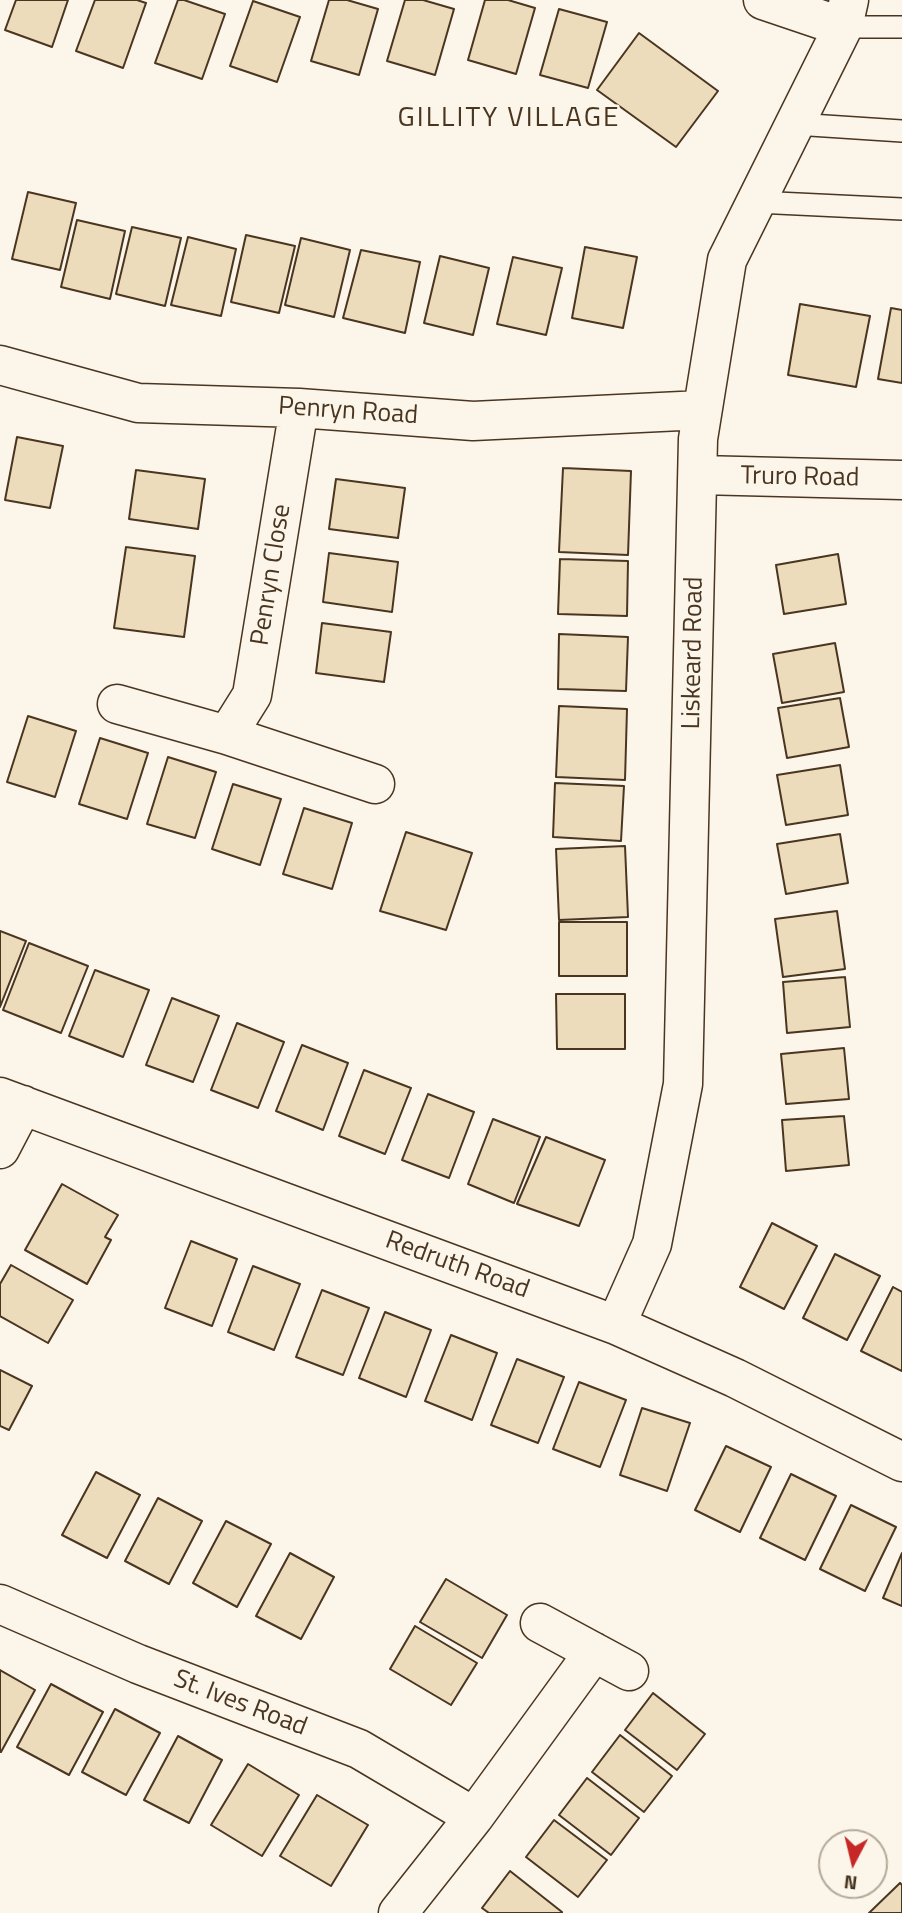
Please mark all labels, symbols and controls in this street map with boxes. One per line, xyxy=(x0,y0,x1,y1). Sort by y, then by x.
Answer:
district label: GILLITY VILLAGE xyxy=(399,102,619,136)
street label: Penryn Road xyxy=(277,392,419,432)
street label: Truro Road xyxy=(740,461,860,495)
street label: Penryn Close xyxy=(245,502,299,648)
street label: Liskeard Road xyxy=(677,576,711,730)
street label: Redruth Road xyxy=(381,1226,533,1306)
street label: St. Ives Road xyxy=(169,1664,311,1744)
north arrow xyxy=(818,1829,888,1899)
text: N xyxy=(842,1868,859,1899)

